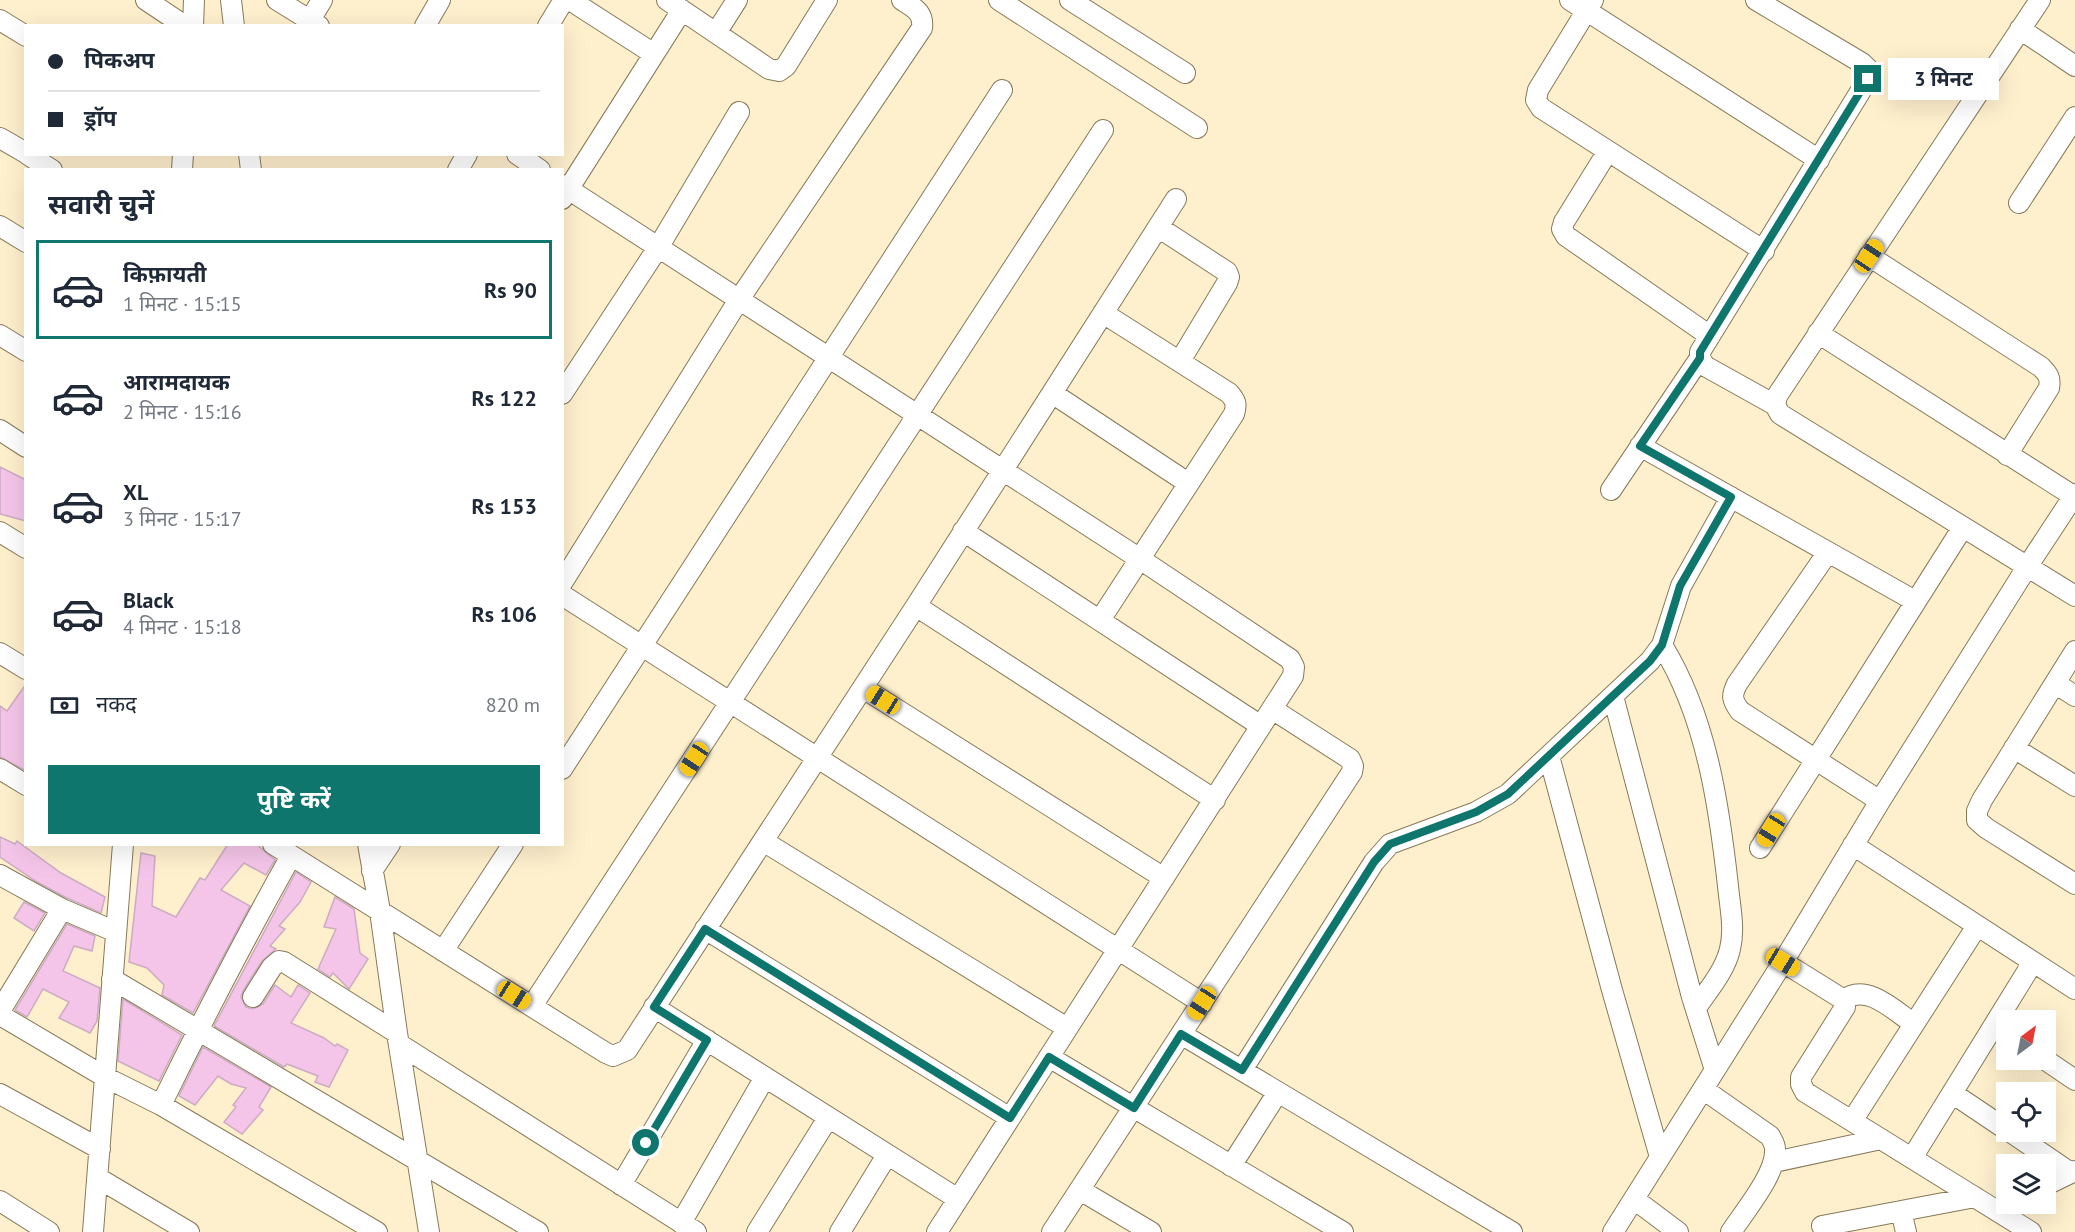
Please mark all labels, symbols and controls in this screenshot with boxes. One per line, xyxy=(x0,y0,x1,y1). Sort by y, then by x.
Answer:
text: पिकअप xyxy=(84,46,155,74)
callout: 3 मिनट xyxy=(1889,58,2000,100)
route end xyxy=(1854,65,1881,92)
text: 3 मिनट xyxy=(1914,66,1973,92)
text: ड्रॉप xyxy=(84,104,117,132)
text: सवारी चुनें xyxy=(48,187,154,221)
car xyxy=(1851,236,1887,276)
text: किफ़ायती xyxy=(123,260,207,288)
icon: car xyxy=(51,263,105,317)
text: Rs 90 xyxy=(484,276,537,304)
text: 1 मिनट · 15:15 xyxy=(123,291,242,317)
text: आरामदायक xyxy=(123,368,230,396)
icon: car xyxy=(51,371,105,425)
text: Rs 122 xyxy=(471,384,537,412)
text: 2 मिनट · 15:16 xyxy=(123,399,242,425)
text: XL xyxy=(123,478,148,506)
icon: car xyxy=(51,479,105,533)
text: Rs 153 xyxy=(471,492,537,520)
text: 3 मिनट · 15:17 xyxy=(123,506,242,532)
text: Black xyxy=(123,586,174,614)
icon: car xyxy=(51,587,105,641)
text: Rs 106 xyxy=(471,600,537,628)
text: 4 मिनट · 15:18 xyxy=(123,614,242,640)
car xyxy=(863,683,903,717)
icon: cash xyxy=(48,689,81,722)
text: नकद xyxy=(96,690,137,718)
text: 820 m xyxy=(486,692,540,718)
car xyxy=(677,739,711,779)
button: पुष्टि करें xyxy=(48,765,540,834)
car xyxy=(1754,810,1788,850)
car xyxy=(1763,945,1803,979)
car xyxy=(494,978,534,1012)
car xyxy=(1185,983,1219,1023)
north arrow xyxy=(1996,1010,2056,1070)
map controls xyxy=(1996,1010,2056,1214)
button: locate xyxy=(1996,1082,2056,1142)
route start xyxy=(632,1129,659,1156)
button: layers xyxy=(1996,1154,2056,1214)

